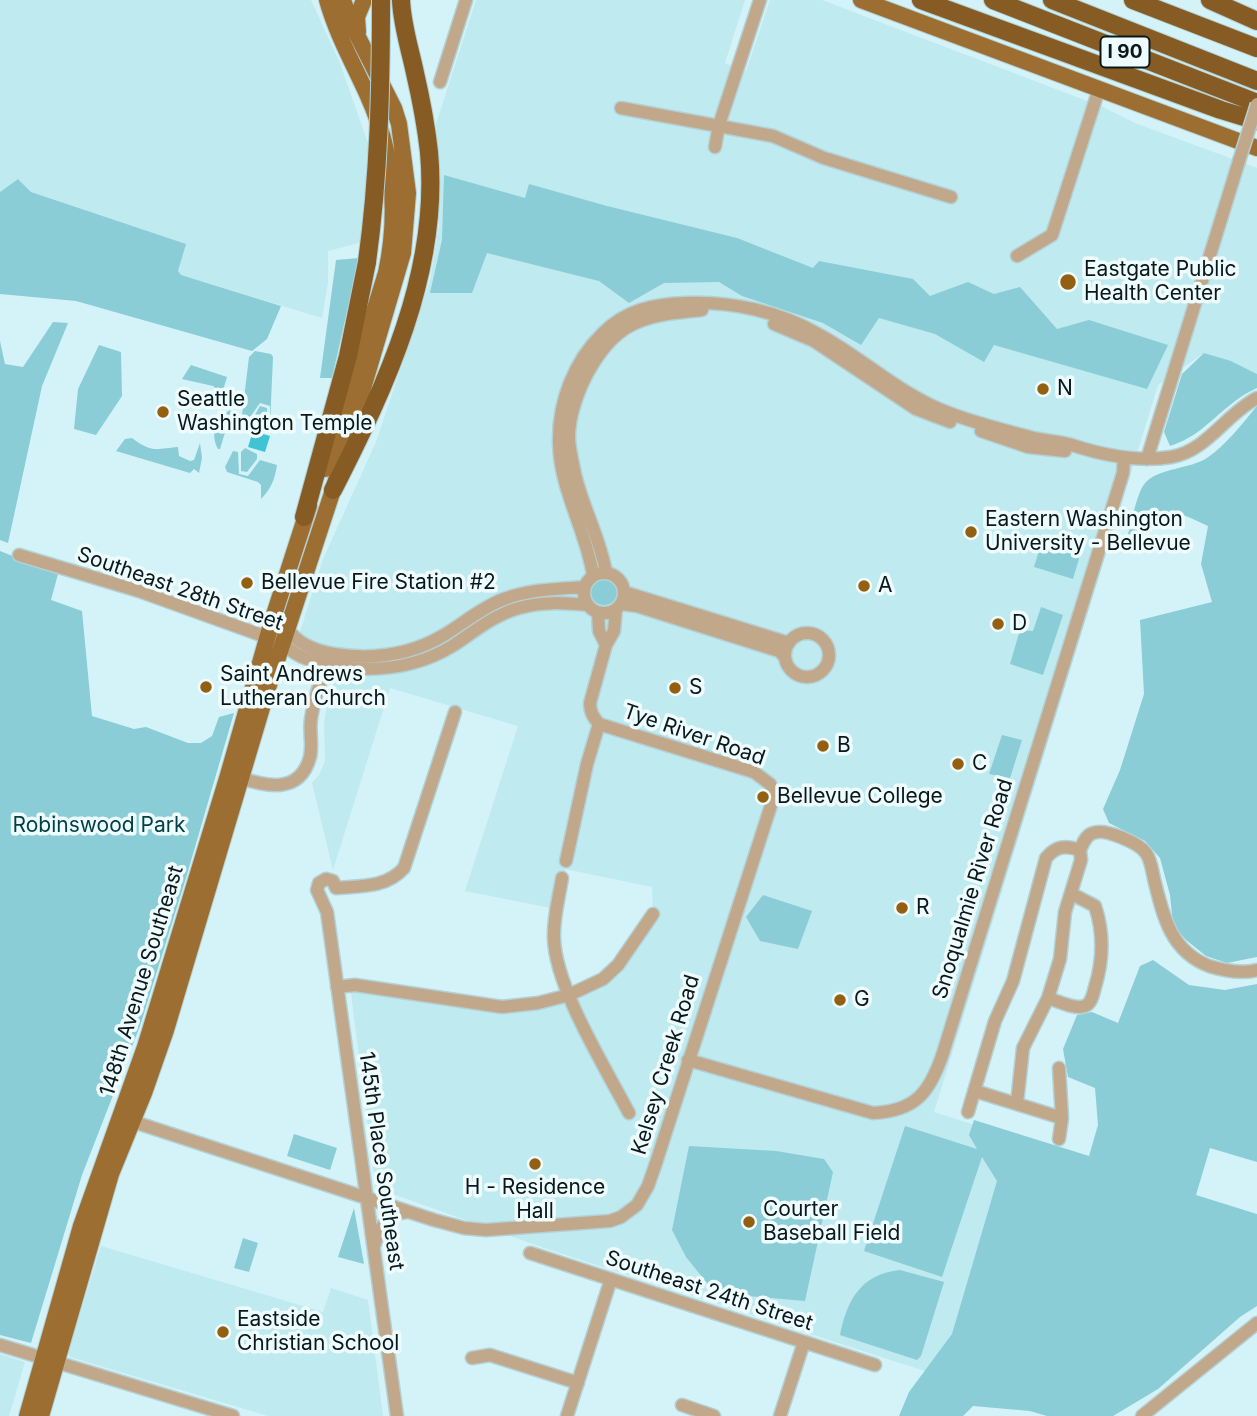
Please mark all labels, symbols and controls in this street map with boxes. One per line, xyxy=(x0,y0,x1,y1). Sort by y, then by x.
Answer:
road number: I 90 xyxy=(1100,36,1150,68)
place label: Eastgate Public Health Center xyxy=(1084,257,1237,307)
marker: Eastgate Public Health Center xyxy=(1058,272,1078,292)
place label: N xyxy=(1057,376,1073,402)
marker: N xyxy=(1035,381,1051,397)
place label: Seattle Washington Temple xyxy=(177,387,373,437)
marker: Seattle Washington Temple xyxy=(155,404,171,420)
place label: Eastern Washington University - Bellevue xyxy=(985,507,1191,557)
marker: Eastern Washington University - Bellevue xyxy=(963,524,979,540)
street label: Southeast 28th Street xyxy=(74,542,286,636)
place label: Bellevue Fire Station #2 xyxy=(261,570,496,596)
place label: A xyxy=(878,573,892,599)
marker: Bellevue Fire Station #2 xyxy=(239,575,255,591)
marker: A xyxy=(856,578,872,594)
place label: D xyxy=(1012,611,1027,637)
marker: D xyxy=(990,616,1006,632)
place label: Saint Andrews Lutheran Church xyxy=(220,662,386,712)
place label: S xyxy=(689,675,702,701)
marker: Saint Andrews Lutheran Church xyxy=(198,679,214,695)
marker: S xyxy=(667,680,683,696)
street label: Tye River Road xyxy=(620,699,768,771)
place label: B xyxy=(837,733,851,759)
marker: B xyxy=(815,738,831,754)
place label: C xyxy=(972,751,987,777)
marker: C xyxy=(950,756,966,772)
street label: Snoqualmie River Road xyxy=(927,776,1019,1002)
place label: Bellevue College xyxy=(777,784,943,810)
marker: Bellevue College xyxy=(755,789,771,805)
park label: Robinswood Park xyxy=(13,813,185,839)
street label: 148th Avenue Southeast xyxy=(95,863,189,1099)
place label: R xyxy=(916,895,930,921)
marker: R xyxy=(894,900,910,916)
street label: Kelsey Creek Road xyxy=(627,972,705,1158)
place label: G xyxy=(854,987,870,1013)
marker: G xyxy=(832,992,848,1008)
street label: 145th Place Southeast xyxy=(353,1050,409,1272)
marker: H - Residence Hall xyxy=(527,1156,543,1172)
place label: H - Residence Hall xyxy=(465,1175,605,1225)
place label: Courter Baseball Field xyxy=(763,1197,900,1247)
marker: Courter Baseball Field xyxy=(741,1214,757,1230)
street label: Southeast 24th Street xyxy=(602,1246,816,1336)
place label: Eastside Christian School xyxy=(237,1307,399,1357)
marker: Eastside Christian School xyxy=(215,1324,231,1340)

